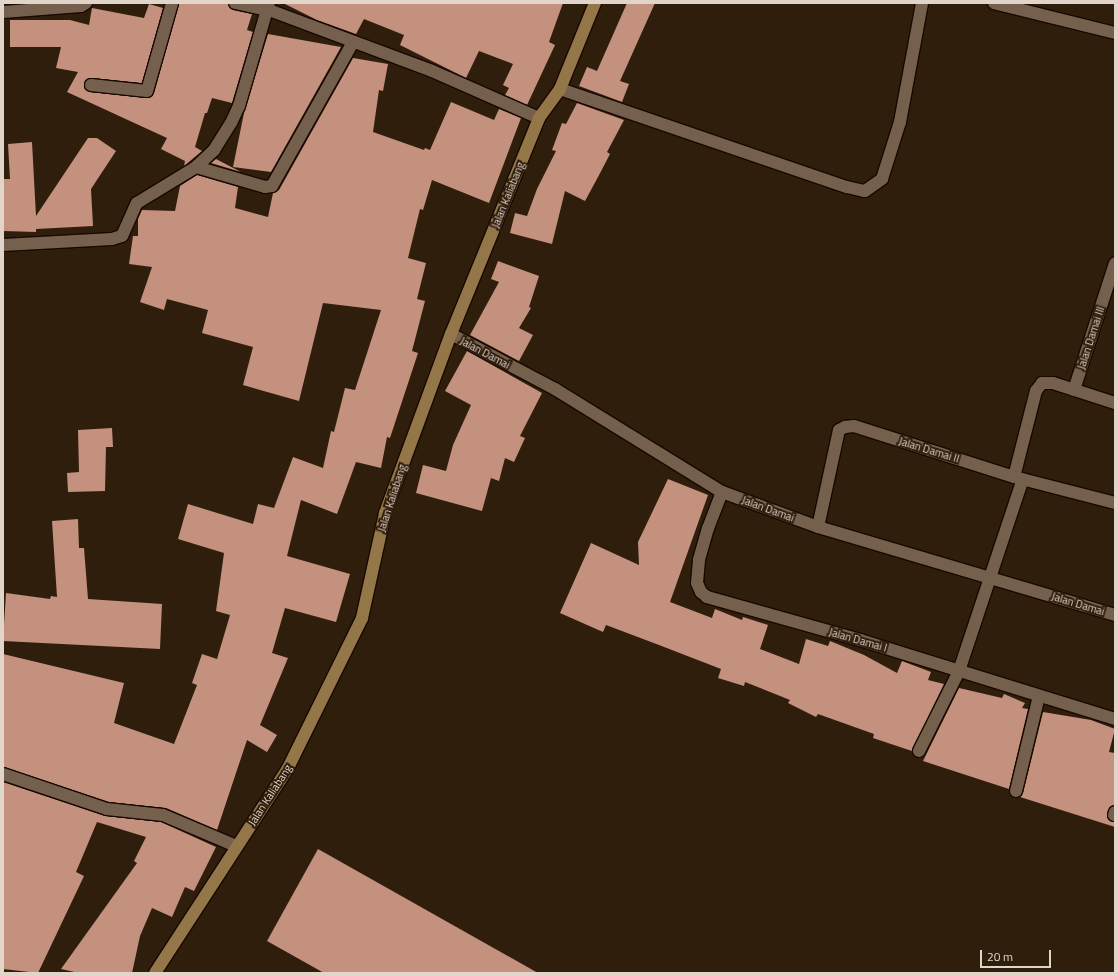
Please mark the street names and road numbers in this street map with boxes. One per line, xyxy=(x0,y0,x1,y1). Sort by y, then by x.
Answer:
street label: Jalan Kaliabang xyxy=(489,160,527,230)
street label: Jalan Damai III xyxy=(1075,305,1107,371)
street label: Jalan Damai xyxy=(458,334,512,372)
street label: Jalan Damai II xyxy=(897,435,961,465)
street label: Jalan Kaliabang xyxy=(375,463,409,533)
street label: Jalan Damai xyxy=(740,493,796,525)
street label: Jalan Damai xyxy=(1050,590,1106,618)
street label: Jalan Damai I xyxy=(827,625,889,655)
street label: Jalan Kaliabang xyxy=(245,762,295,828)

